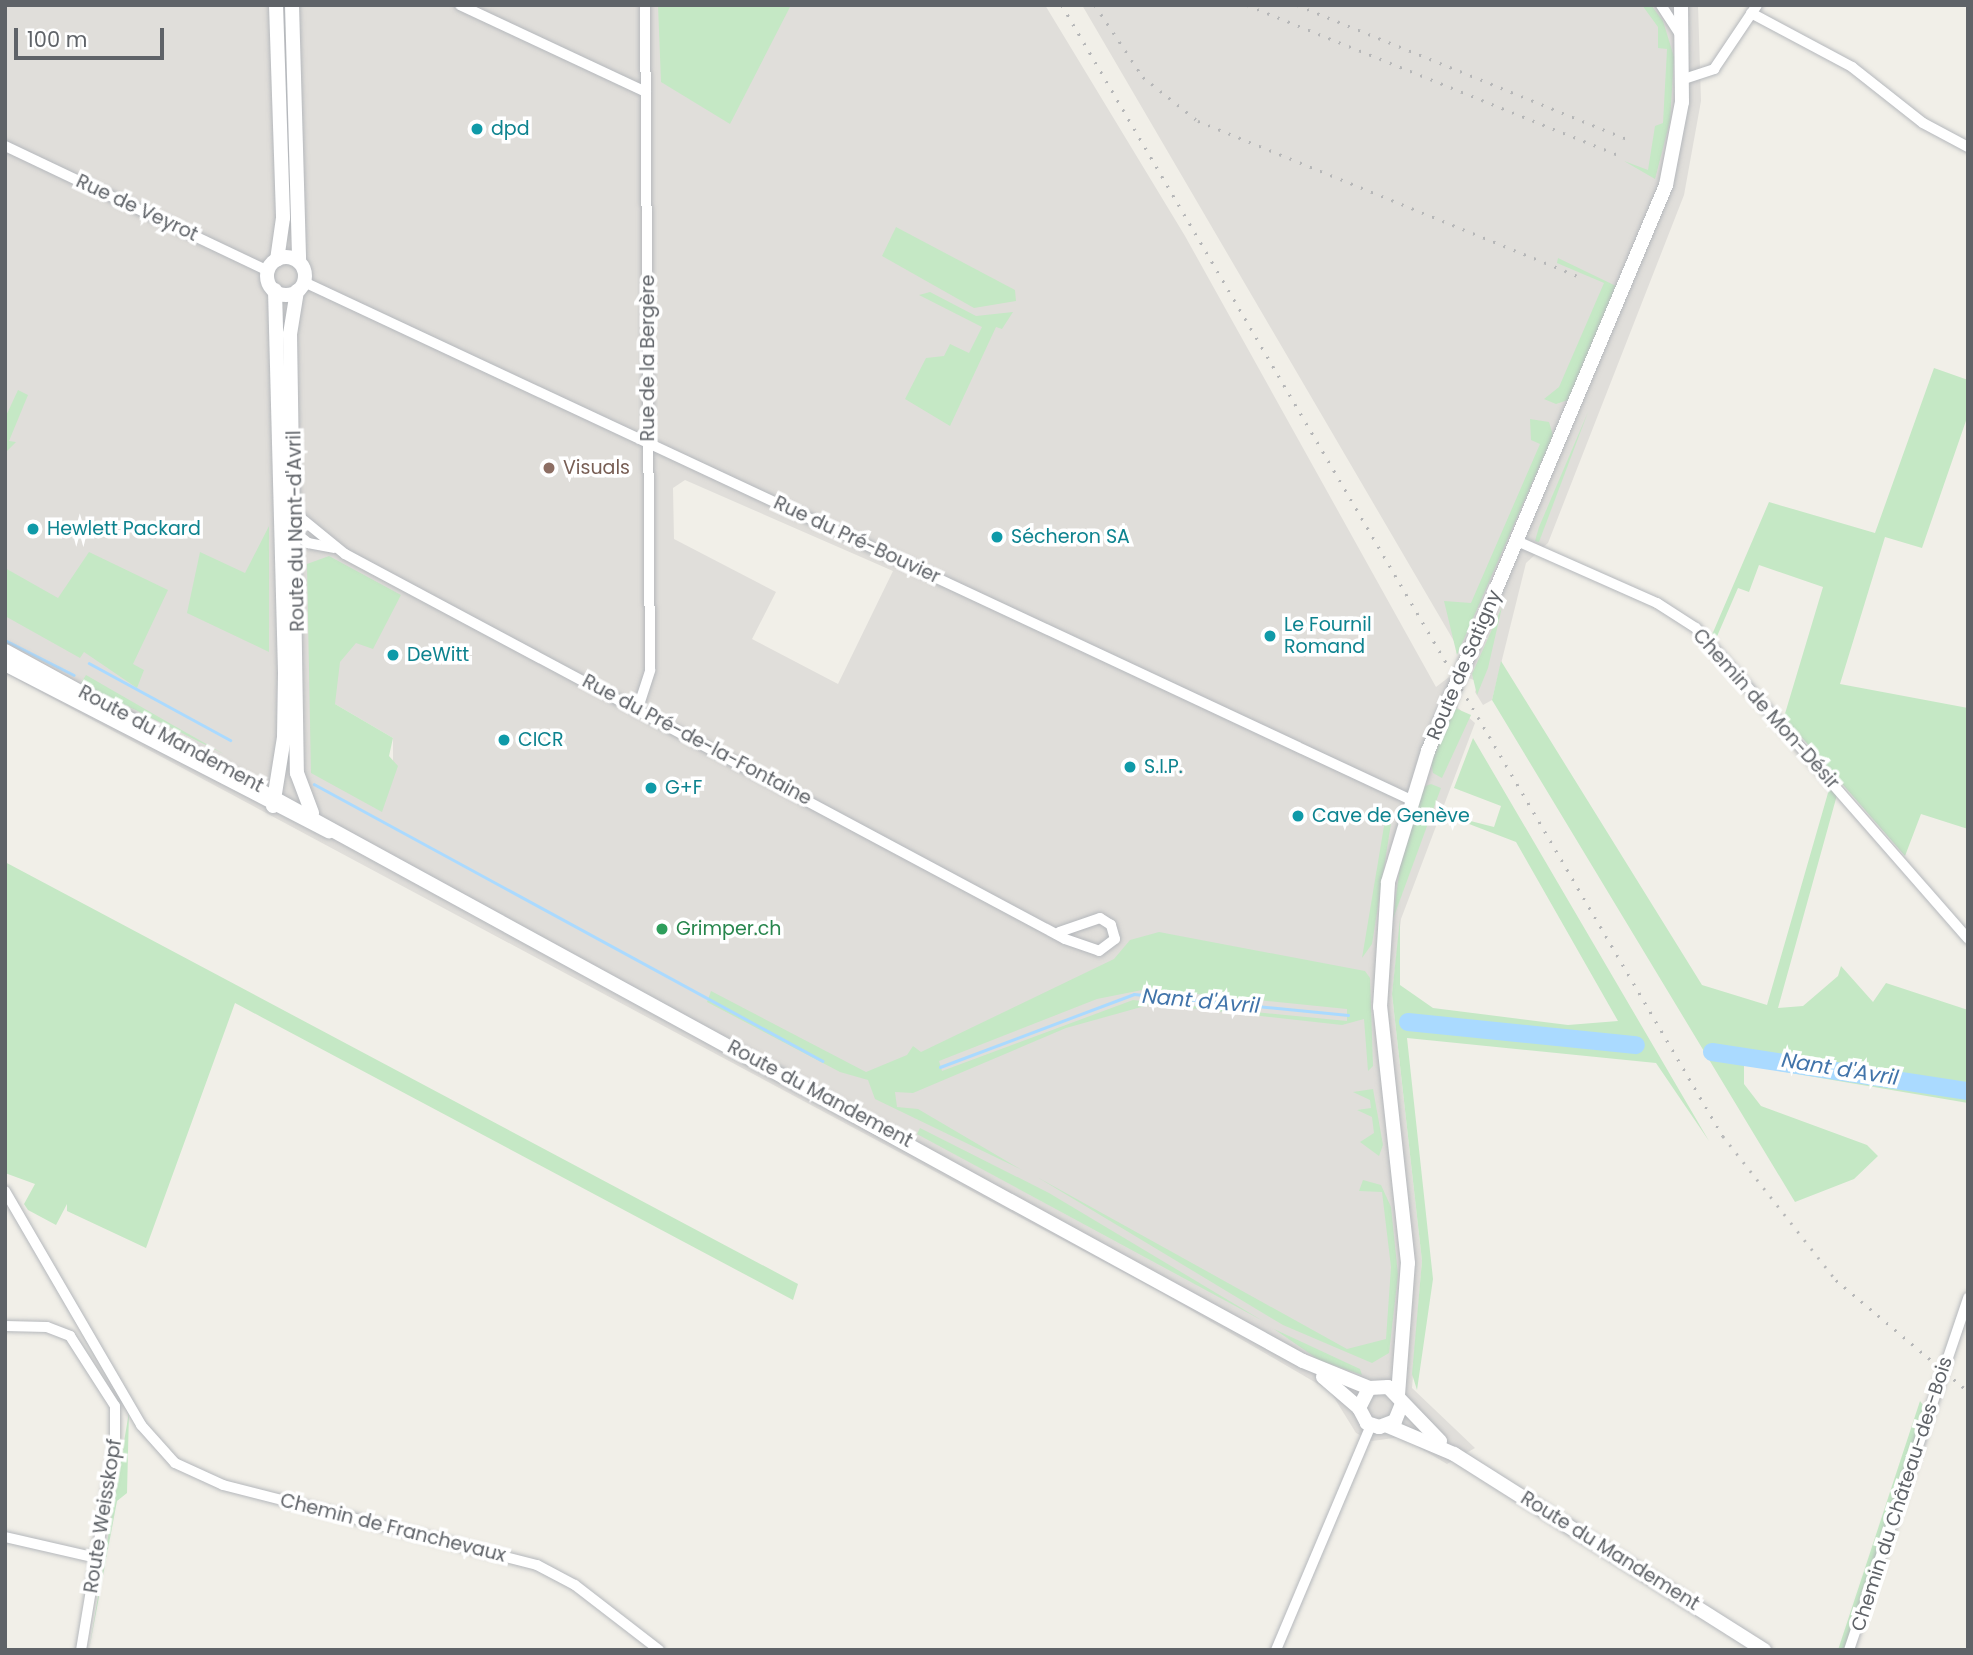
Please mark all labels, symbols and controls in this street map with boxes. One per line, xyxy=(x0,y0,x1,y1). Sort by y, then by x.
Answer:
scale bar xyxy=(18,14,168,58)
text: 100 m xyxy=(27,25,87,54)
place label: dpd xyxy=(491,118,530,140)
marker: dpd xyxy=(469,121,485,137)
street label: Rue de Veyrot xyxy=(72,170,202,246)
street label: Rue de la Bergère xyxy=(637,275,659,441)
street label: Route du Nant-d'Avril xyxy=(283,430,309,632)
place label: Visuals xyxy=(563,457,630,479)
marker: Visuals xyxy=(541,460,557,476)
street label: Rue du Pré-Bouvier xyxy=(770,491,944,589)
place label: Hewlett Packard xyxy=(47,518,201,540)
marker: Hewlett Packard xyxy=(25,521,41,537)
place label: Sécheron SA xyxy=(1011,526,1130,548)
marker: Sécheron SA xyxy=(989,529,1005,545)
street label: Route de Satigny xyxy=(1422,587,1506,743)
place label: Le Fournil Romand xyxy=(1284,614,1372,658)
street label: Chemin de Mon-Désir xyxy=(1688,624,1844,794)
marker: Le Fournil Romand xyxy=(1262,628,1278,644)
place label: DeWitt xyxy=(407,644,469,666)
marker: DeWitt xyxy=(385,647,401,663)
street label: Rue du Pré-de-la-Fontaine xyxy=(578,670,816,810)
street label: Route du Mandement xyxy=(75,681,267,797)
place label: CICR xyxy=(518,729,564,751)
marker: CICR xyxy=(496,732,512,748)
place label: S.I.P. xyxy=(1144,756,1183,778)
marker: S.I.P. xyxy=(1122,759,1138,775)
place label: G+F xyxy=(665,777,702,799)
marker: G+F xyxy=(643,780,659,796)
place label: Cave de Genève xyxy=(1312,805,1470,827)
marker: Cave de Genève xyxy=(1290,808,1306,824)
place label: Grimper.ch xyxy=(676,918,782,940)
marker: Grimper.ch xyxy=(654,921,670,937)
water label: Nant d'Avril xyxy=(1141,983,1261,1019)
street label: Route du Mandement xyxy=(724,1036,916,1152)
water label: Nant d'Avril xyxy=(1780,1047,1900,1091)
street label: Chemin du Château-des-Bois xyxy=(1847,1354,1957,1634)
street label: Route Weisskopf xyxy=(80,1437,126,1595)
street label: Route du Mandement xyxy=(1517,1487,1703,1615)
street label: Chemin de Franchevaux xyxy=(278,1489,508,1567)

